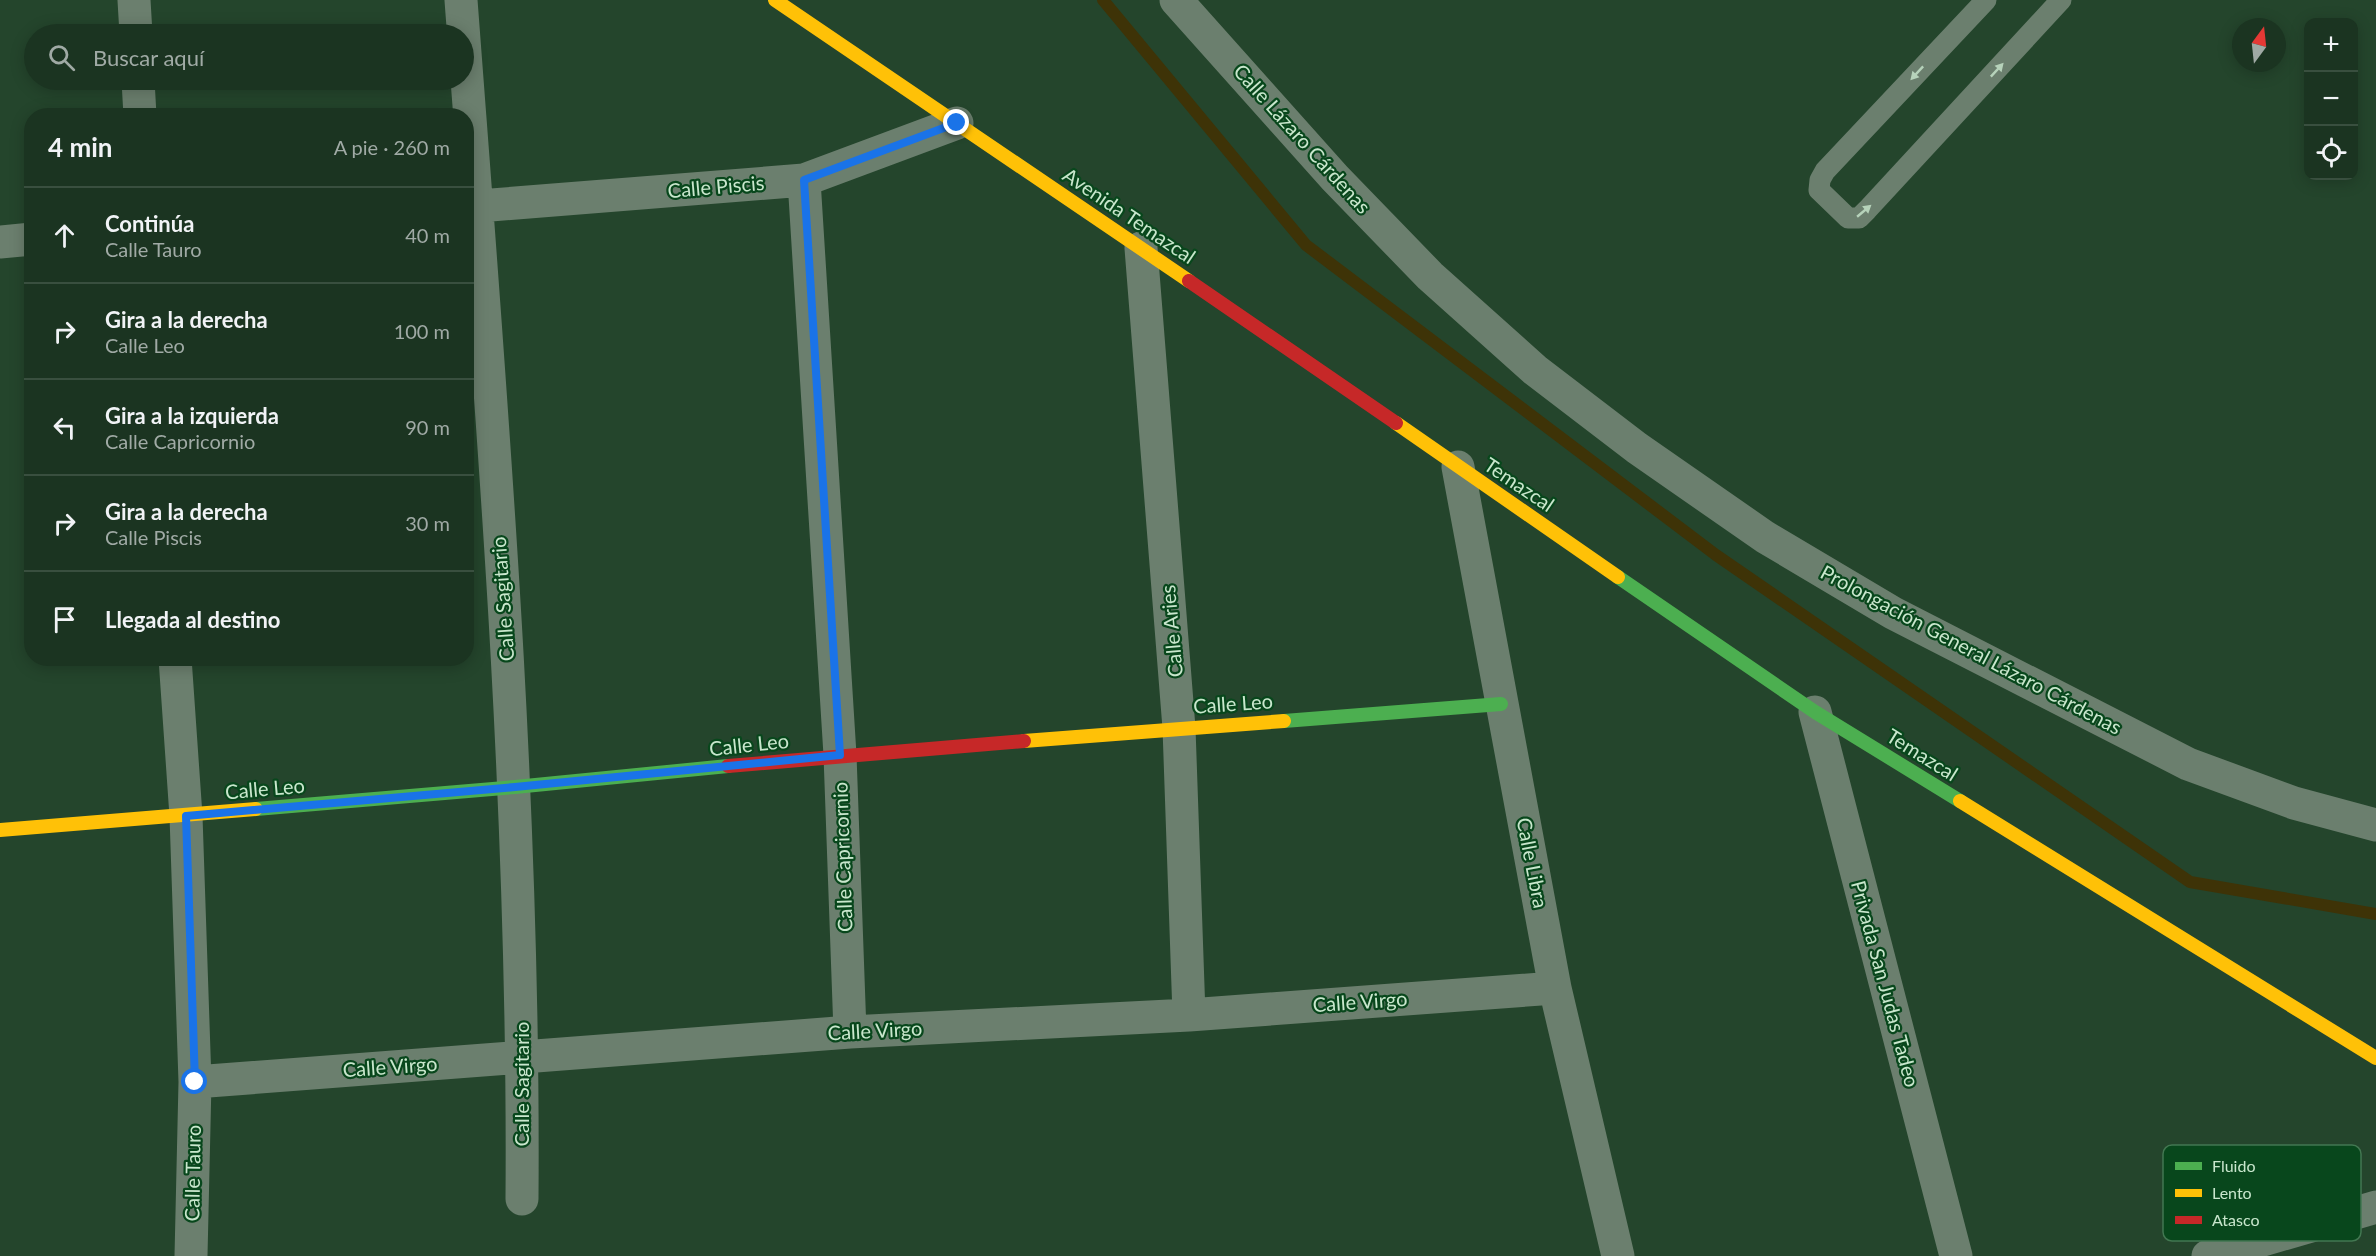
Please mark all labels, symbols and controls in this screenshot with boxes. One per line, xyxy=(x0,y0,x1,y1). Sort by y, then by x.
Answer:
north arrow xyxy=(2232,18,2286,72)
map controls xyxy=(2304,18,2358,180)
button: + xyxy=(2304,18,2358,72)
search box xyxy=(24,24,474,90)
icon: search xyxy=(45,41,78,74)
text: Buscar aquí xyxy=(93,44,204,71)
street label: Calle Lázaro Cárdenas xyxy=(1229,59,1376,218)
one-way arrow xyxy=(1990,62,2004,77)
one-way arrow xyxy=(1910,66,1924,81)
button: − xyxy=(2304,72,2358,126)
route end xyxy=(943,109,969,135)
button: locate xyxy=(2304,126,2358,180)
text: 4 min xyxy=(48,131,112,163)
text: A pie · 260 m xyxy=(334,135,450,159)
street label: Avenida Temazcal xyxy=(1059,162,1200,268)
street label: Calle Piscis xyxy=(667,170,765,202)
one-way arrow xyxy=(1856,205,1872,218)
text: Continúa xyxy=(105,210,194,237)
icon: ahead xyxy=(48,219,81,252)
text: 40 m xyxy=(405,223,450,247)
text: Calle Tauro xyxy=(105,237,202,261)
text: Gira a la derecha xyxy=(105,306,268,333)
icon: right xyxy=(48,315,81,348)
text: 100 m xyxy=(394,319,450,343)
text: Calle Leo xyxy=(105,333,185,357)
text: Gira a la izquierda xyxy=(105,402,279,429)
icon: left xyxy=(48,411,81,444)
text: 90 m xyxy=(405,415,450,439)
text: Calle Capricornio xyxy=(105,429,255,453)
street label: Temazcal xyxy=(1480,452,1559,516)
text: Gira a la derecha xyxy=(105,498,268,525)
icon: right xyxy=(48,507,81,540)
text: 30 m xyxy=(405,511,450,535)
text: Calle Piscis xyxy=(105,525,202,549)
street label: Calle Sagitario xyxy=(486,536,518,662)
street label: Prolongación General Lázaro Cárdenas xyxy=(1817,559,2126,739)
street label: Calle Aries xyxy=(1155,584,1187,678)
icon: arrive xyxy=(48,603,81,636)
text: Llegada al destino xyxy=(105,606,281,633)
street label: Calle Leo xyxy=(1192,688,1274,718)
street label: Temazcal xyxy=(1883,723,1963,785)
street label: Calle Leo xyxy=(708,728,790,760)
street label: Calle Leo xyxy=(224,773,306,803)
street label: Calle Capricornio xyxy=(827,782,857,933)
street label: Calle Libra xyxy=(1512,815,1554,910)
street label: Privada San Judas Tadeo xyxy=(1847,878,1925,1090)
street label: Calle Virgo xyxy=(1312,986,1408,1016)
street label: Calle Virgo xyxy=(827,1016,923,1044)
street label: Calle Sagitario xyxy=(509,1022,533,1146)
street label: Calle Virgo xyxy=(342,1051,438,1081)
route start xyxy=(181,1068,207,1094)
street label: Calle Tauro xyxy=(179,1124,205,1222)
legend xyxy=(2163,1145,2361,1241)
text: Fluido xyxy=(2212,1156,2255,1175)
text: Lento xyxy=(2212,1183,2252,1202)
text: Atasco xyxy=(2212,1210,2260,1229)

